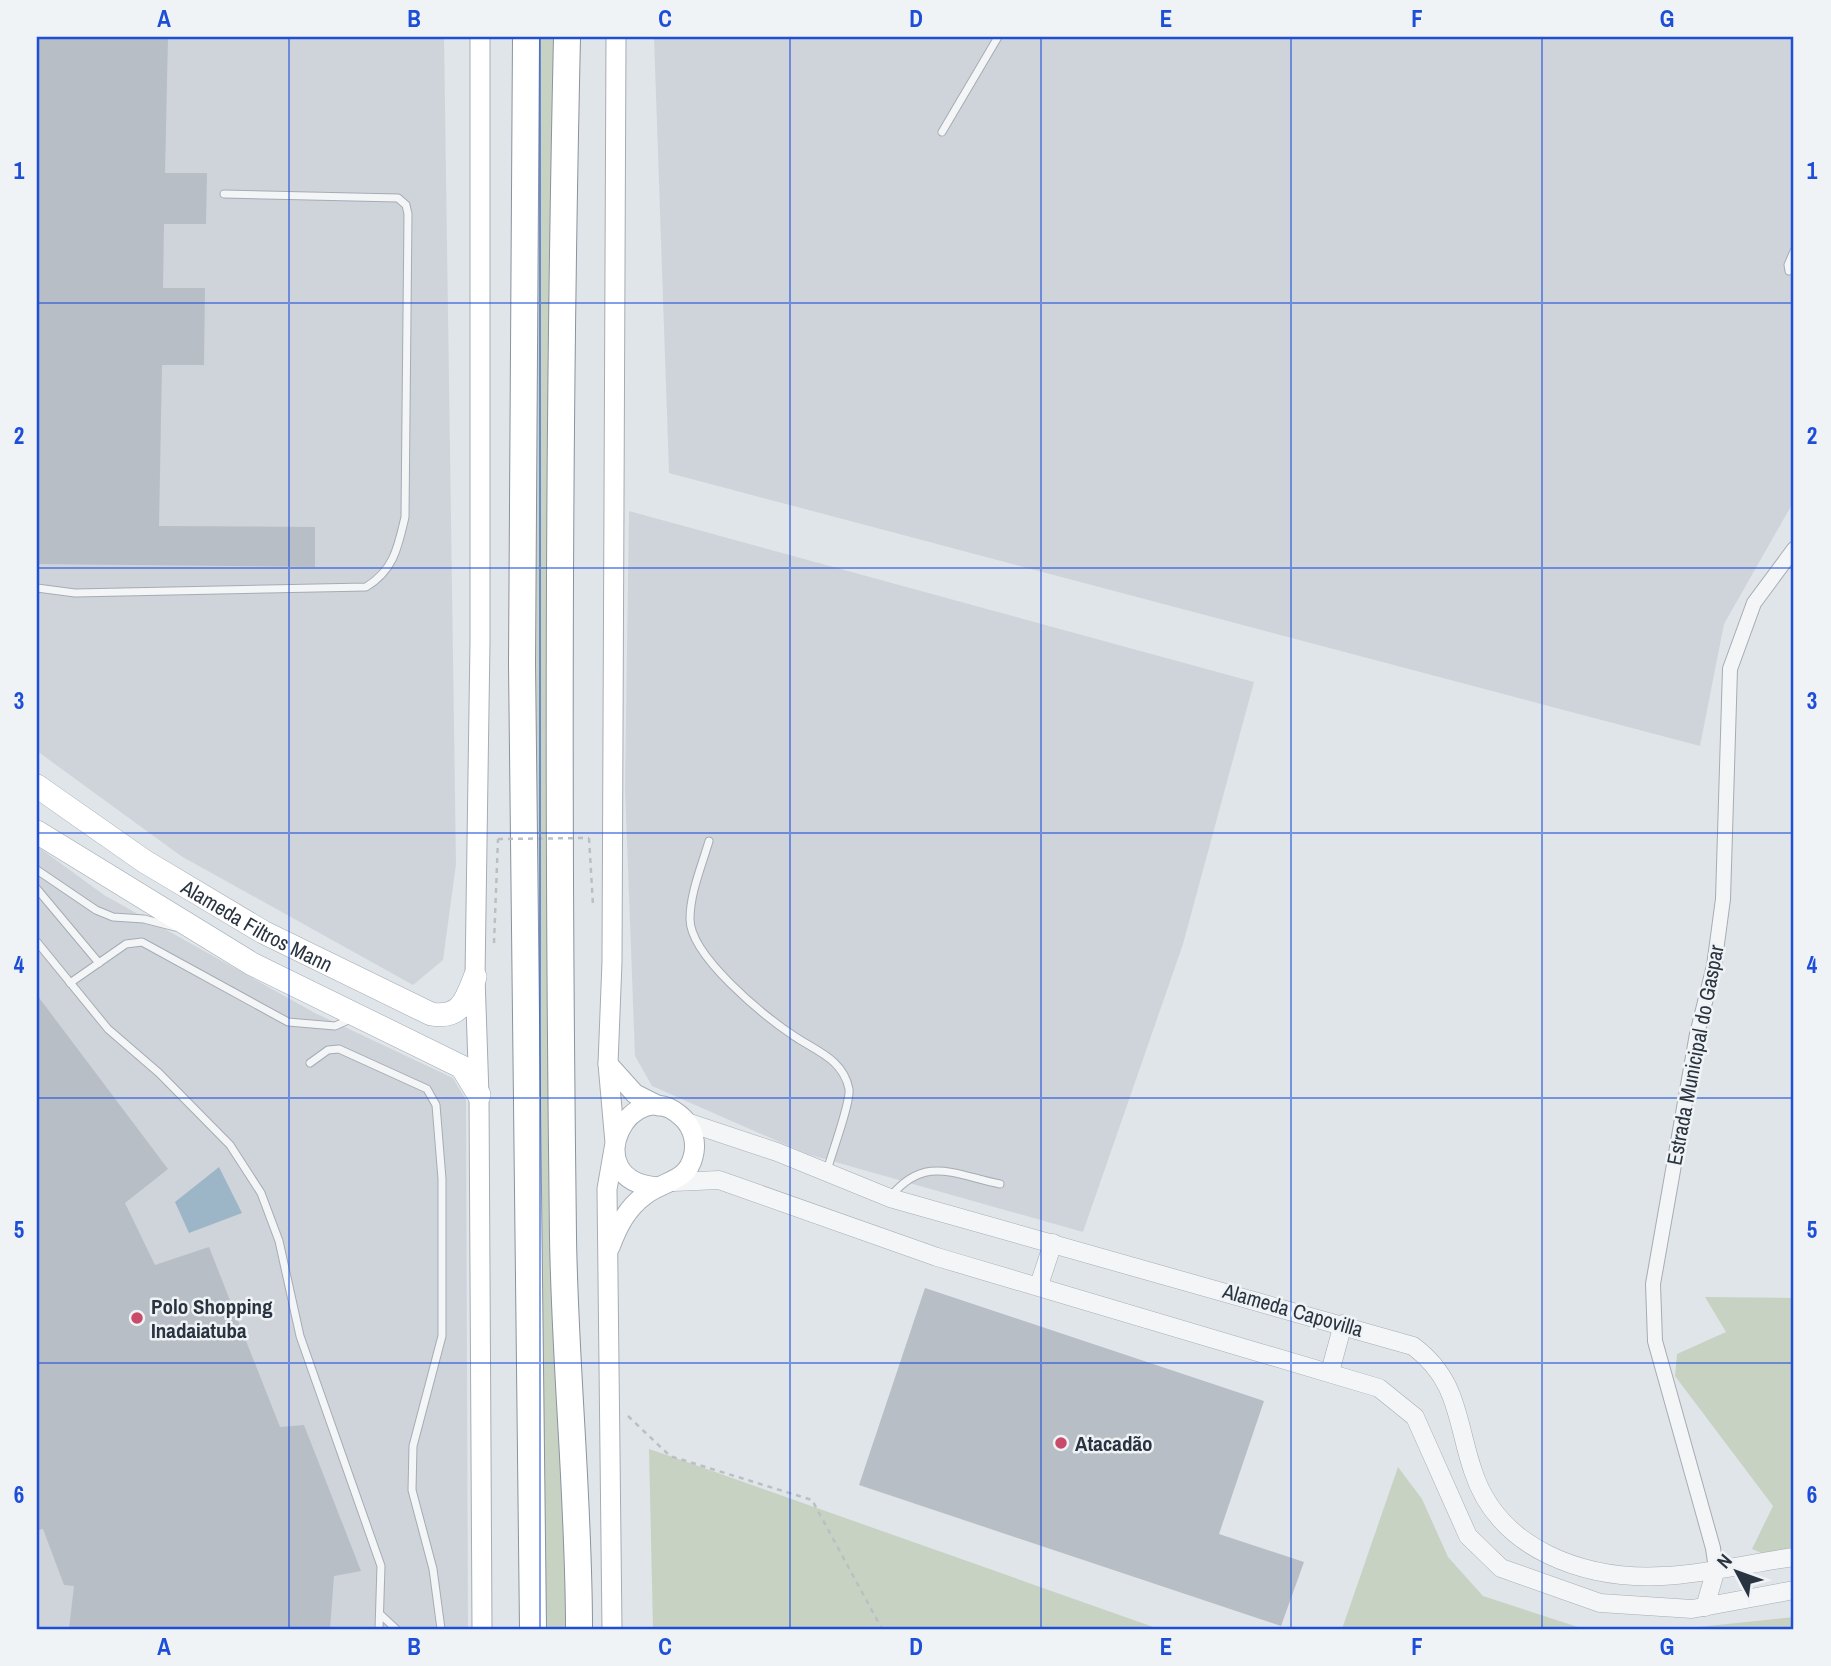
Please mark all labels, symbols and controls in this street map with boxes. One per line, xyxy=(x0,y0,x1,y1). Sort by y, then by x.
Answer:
text: A xyxy=(157,3,171,34)
text: B xyxy=(407,3,421,34)
text: C xyxy=(658,3,672,34)
text: D xyxy=(909,3,923,34)
text: E xyxy=(1160,3,1172,34)
text: F xyxy=(1411,3,1423,34)
text: G xyxy=(1660,3,1674,34)
text: 1 xyxy=(14,155,25,186)
text: 1 xyxy=(1807,155,1818,186)
text: 2 xyxy=(14,420,24,451)
text: 2 xyxy=(1807,420,1817,451)
text: 3 xyxy=(14,685,24,716)
text: 3 xyxy=(1807,685,1817,716)
street label: Alameda Filtros Mann xyxy=(175,872,338,978)
street label: Estrada Municipal do Gaspar xyxy=(1659,942,1731,1168)
text: 4 xyxy=(14,949,25,980)
text: 4 xyxy=(1807,949,1818,980)
text: 5 xyxy=(14,1214,24,1245)
text: 5 xyxy=(1807,1214,1817,1245)
street label: Alameda Capovilla xyxy=(1219,1276,1367,1344)
place label: Polo Shopping Inadaiatuba xyxy=(151,1292,273,1345)
marker: Polo Shopping Inadaiatuba xyxy=(129,1310,145,1326)
place label: Atacadão xyxy=(1075,1429,1153,1458)
marker: Atacadão xyxy=(1053,1435,1069,1451)
text: 6 xyxy=(14,1479,24,1510)
text: 6 xyxy=(1807,1479,1817,1510)
north arrow xyxy=(1702,1536,1772,1606)
text: N xyxy=(1711,1548,1738,1574)
text: A xyxy=(157,1631,171,1662)
text: B xyxy=(407,1631,421,1662)
text: C xyxy=(658,1631,672,1662)
text: D xyxy=(909,1631,923,1662)
text: E xyxy=(1160,1631,1172,1662)
text: F xyxy=(1411,1631,1423,1662)
text: G xyxy=(1660,1631,1674,1662)

